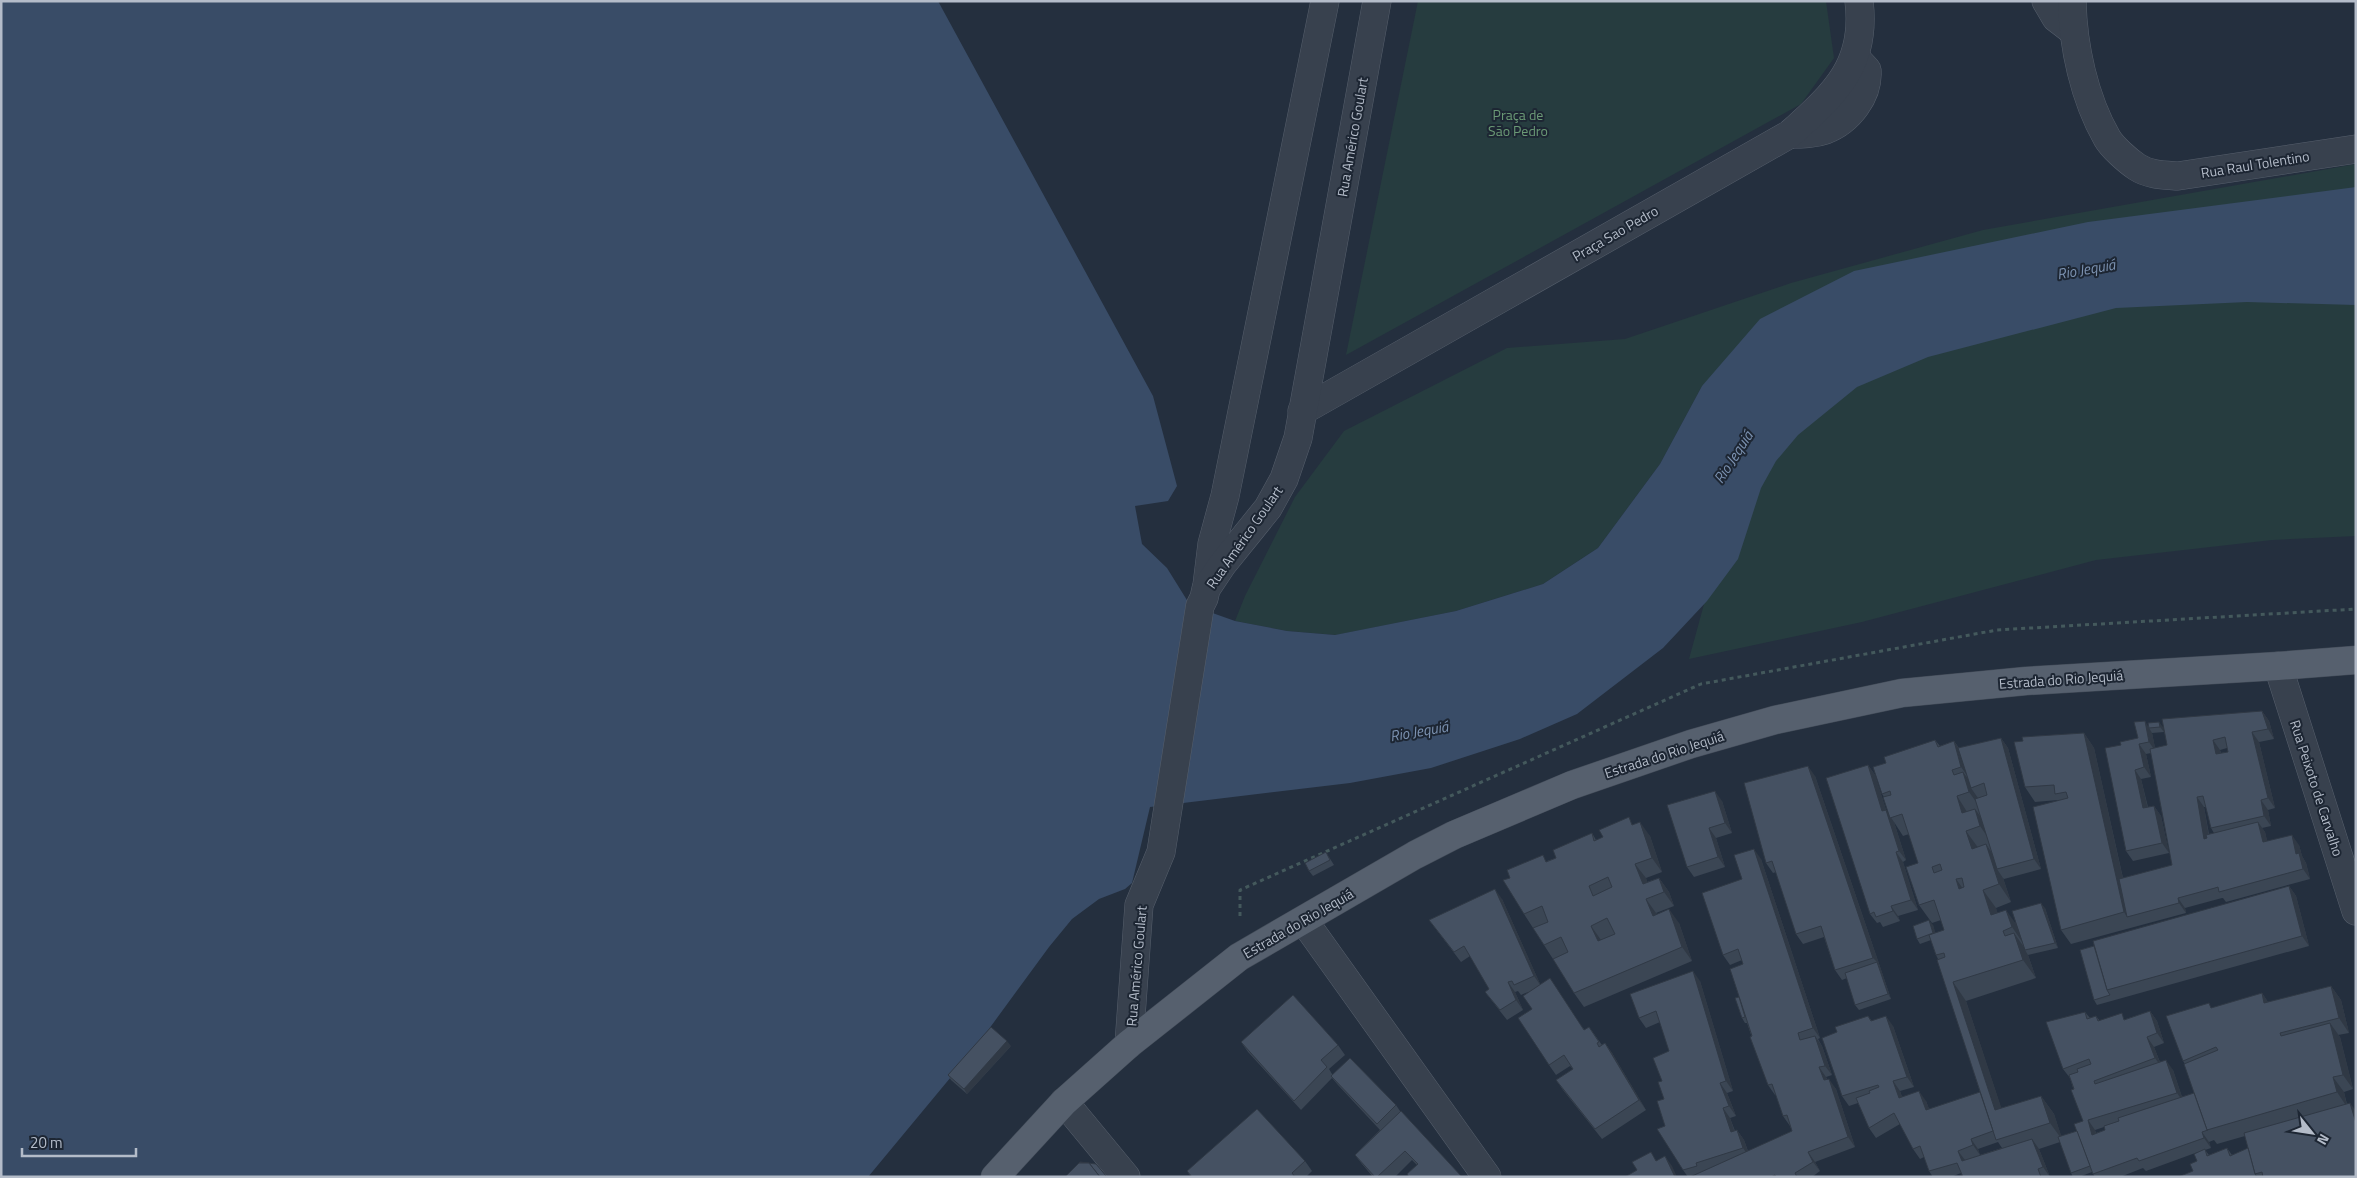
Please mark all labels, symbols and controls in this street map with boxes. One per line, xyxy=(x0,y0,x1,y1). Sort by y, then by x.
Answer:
street label: Rua Américo Goulart xyxy=(1331,75,1373,198)
park label: Praça de São Pedro xyxy=(1488,104,1548,141)
street label: Rua Raul Tolentino xyxy=(2199,145,2311,183)
street label: Praça Sao Pedro xyxy=(1568,200,1662,266)
water label: Rio Jequiá xyxy=(2055,252,2118,285)
water label: Rio Jequiá xyxy=(1707,425,1759,488)
street label: Rua Américo Goulart xyxy=(1201,481,1287,593)
street label: Estrada do Rio Jequiá xyxy=(1998,664,2124,694)
water label: Rio Jequiá xyxy=(1388,714,1451,747)
street label: Rua Peixoto de Carvalho xyxy=(2285,717,2349,859)
street label: Estrada do Rio Jequiá xyxy=(1602,725,1726,783)
street label: Estrada do Rio Jequiá xyxy=(1239,883,1357,963)
street label: Rua Américo Goulart xyxy=(1120,905,1152,1027)
north arrow xyxy=(2287,1108,2337,1158)
scale bar xyxy=(22,1126,136,1158)
text: N xyxy=(2312,1130,2335,1149)
text: 20 m xyxy=(30,1131,63,1154)

